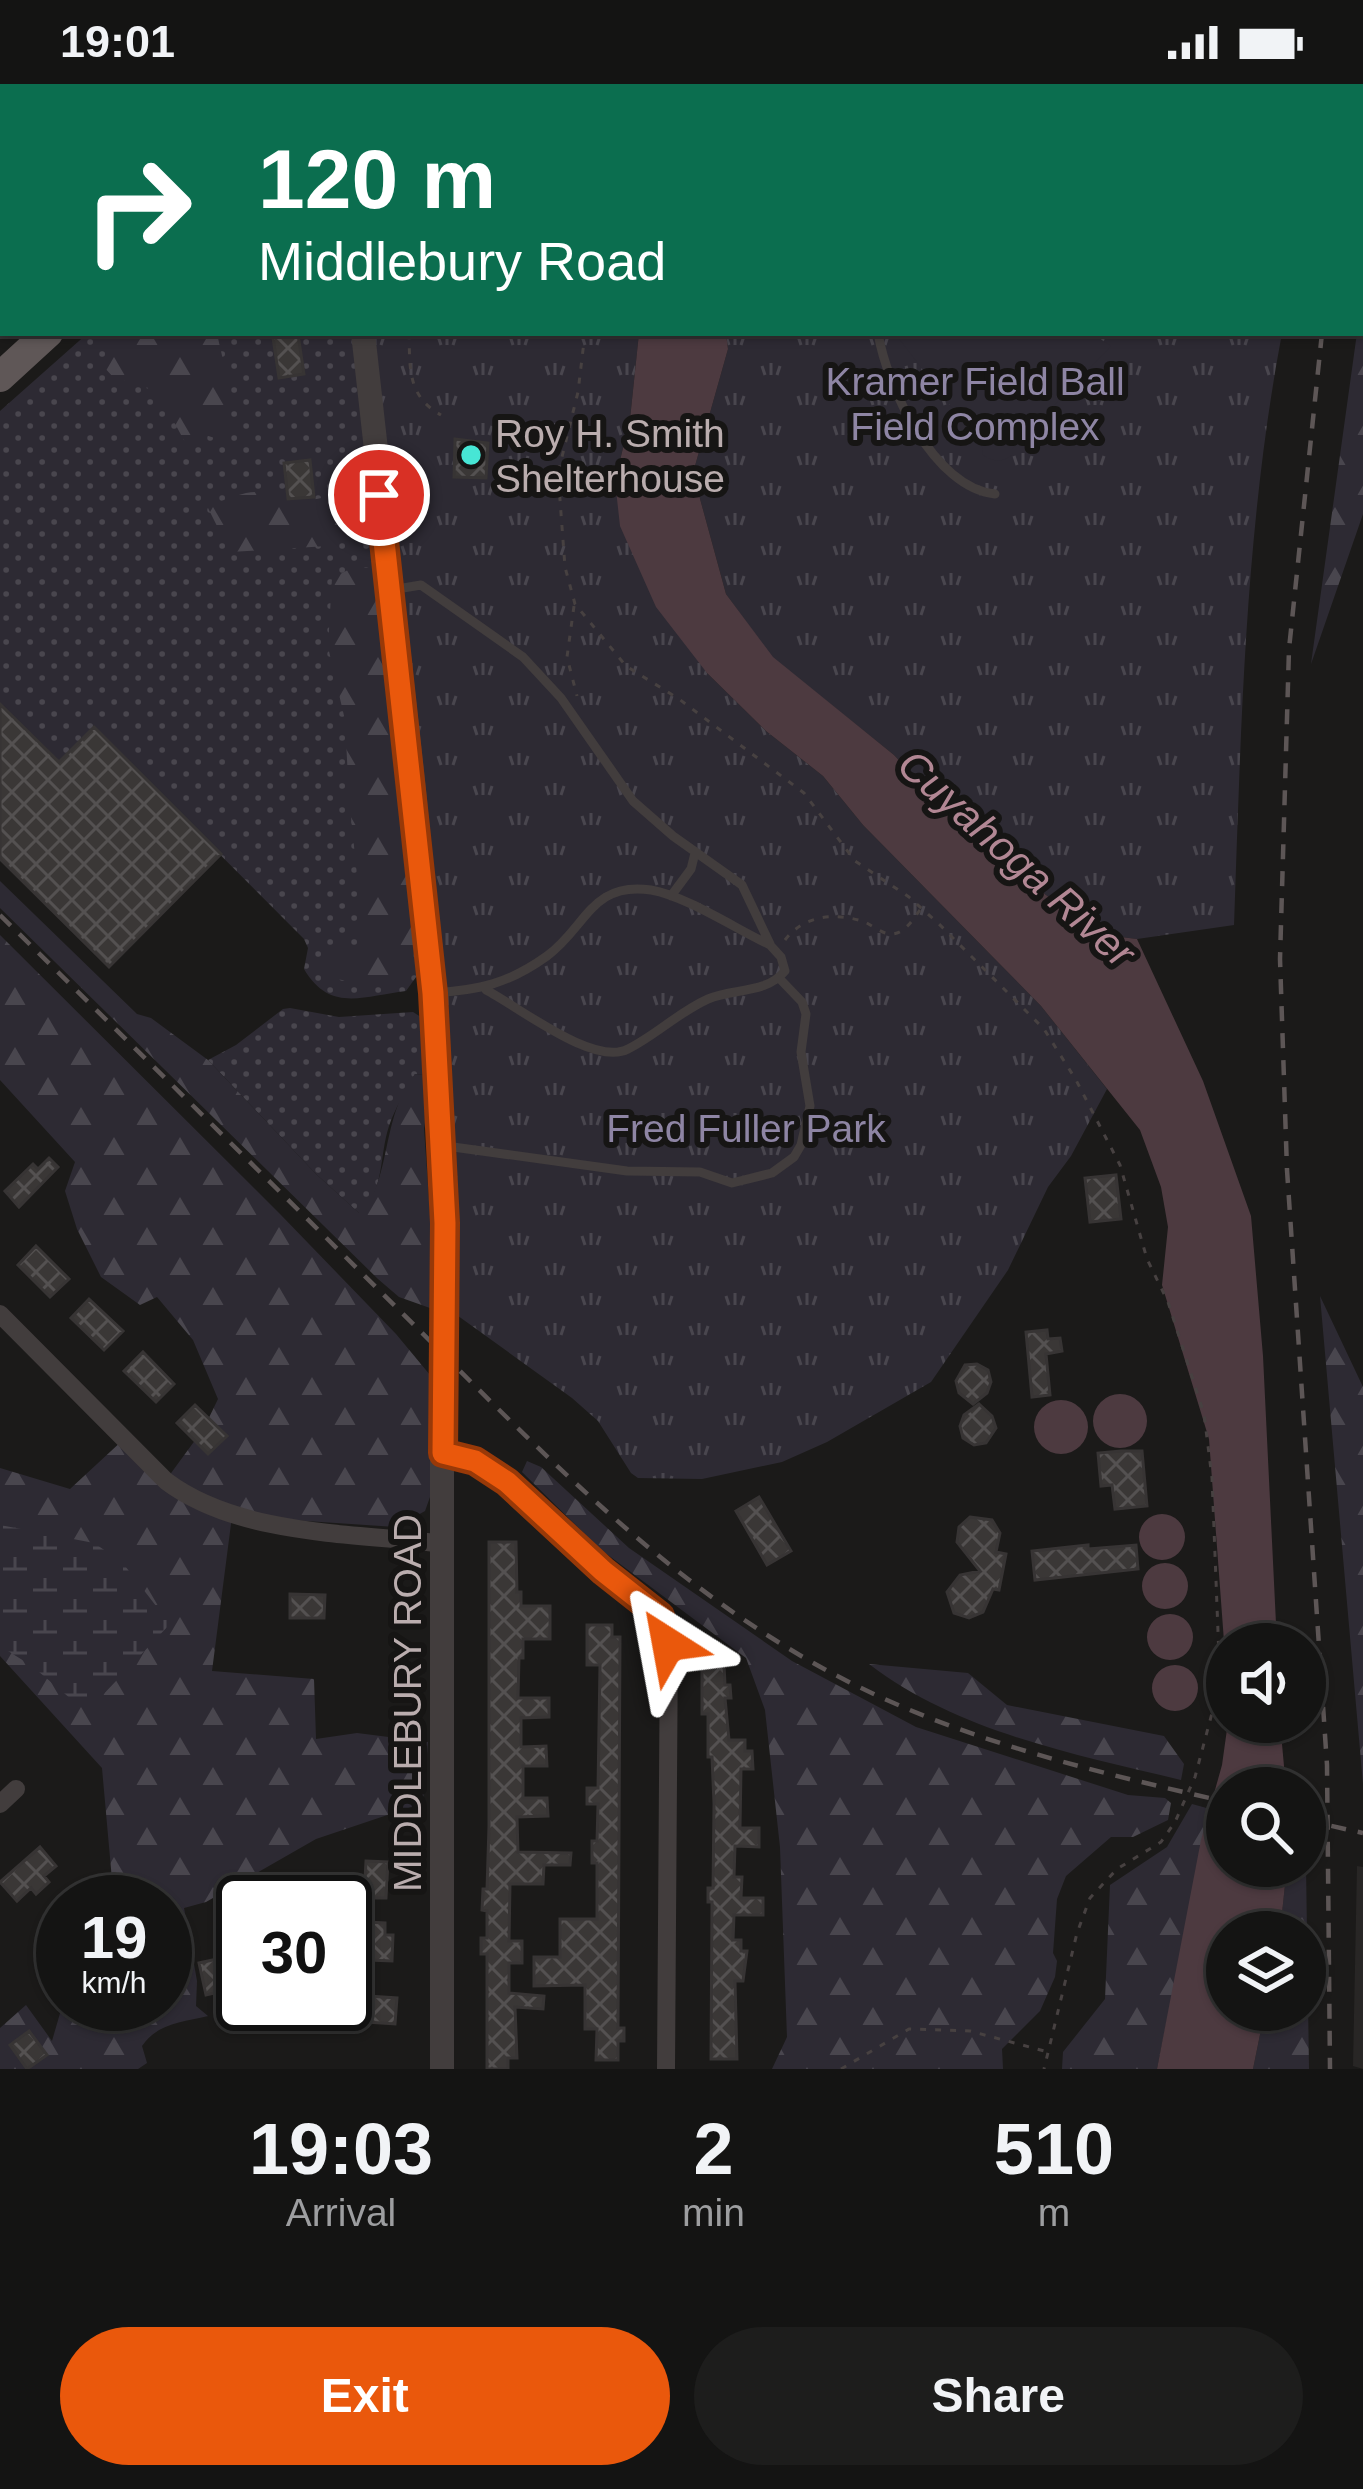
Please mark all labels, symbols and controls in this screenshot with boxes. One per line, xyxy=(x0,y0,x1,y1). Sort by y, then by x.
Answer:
text: 19:01 xyxy=(60,16,175,67)
icon: right xyxy=(60,132,216,288)
text: 120 m xyxy=(258,132,496,226)
text: Middlebury Road xyxy=(258,231,666,291)
park label: Kramer Field Ball Field Complex xyxy=(825,360,1125,448)
place label: Roy H. Smith Shelterhouse xyxy=(495,412,725,500)
marker: Roy H. Smith Shelterhouse xyxy=(458,442,484,468)
pin xyxy=(328,444,430,546)
icon: arrive xyxy=(346,462,412,528)
water label: Cuyahoga River xyxy=(889,740,1146,978)
park label: Fred Fuller Park xyxy=(606,1107,886,1150)
street label: MIDDLEBURY ROAD xyxy=(386,1514,429,1892)
position arrow xyxy=(605,1581,731,1707)
map controls xyxy=(1206,1623,1326,2031)
button: sound xyxy=(1206,1623,1326,1743)
button: search xyxy=(1206,1767,1326,1887)
speed limit sign: 30 xyxy=(216,1875,372,2031)
text: 19 xyxy=(81,1904,147,1971)
button: layers xyxy=(1206,1911,1326,2031)
text: km/h xyxy=(81,1966,147,1999)
text: 19:03 xyxy=(249,2109,433,2189)
text: 2 xyxy=(693,2109,734,2189)
text: 510 xyxy=(994,2109,1114,2189)
text: Arrival xyxy=(286,2191,396,2234)
text: min xyxy=(682,2191,745,2234)
text: m xyxy=(1038,2191,1070,2234)
button: Exit xyxy=(60,2327,670,2465)
button: Share xyxy=(694,2327,1303,2465)

